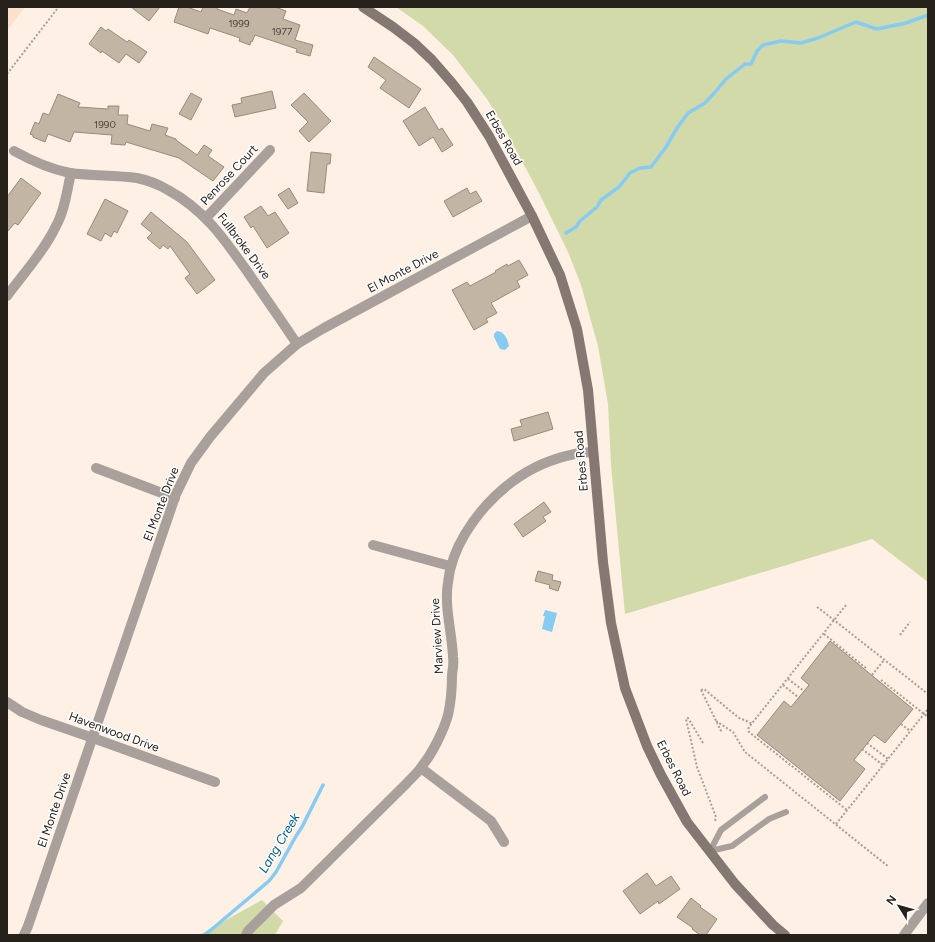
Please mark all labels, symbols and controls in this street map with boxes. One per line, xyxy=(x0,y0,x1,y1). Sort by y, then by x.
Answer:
house number: 1999 xyxy=(228,17,250,30)
house number: 1977 xyxy=(272,25,293,38)
street label: Erbes Road xyxy=(483,108,525,168)
house number: 1990 xyxy=(94,118,116,131)
street label: Penrose Court xyxy=(198,142,261,208)
street label: Fullbroke Drive xyxy=(215,210,274,282)
street label: El Monte Drive xyxy=(365,246,441,296)
street label: Erbes Road xyxy=(571,430,591,492)
street label: El Monte Drive xyxy=(140,465,182,543)
street label: Marview Drive xyxy=(428,597,446,674)
street label: Havenwood Drive xyxy=(67,709,162,755)
street label: Erbes Road xyxy=(654,738,694,798)
street label: El Monte Drive xyxy=(35,770,74,849)
water label: Lang Creek xyxy=(255,810,303,875)
north arrow xyxy=(879,886,919,926)
text: N xyxy=(884,893,899,908)

